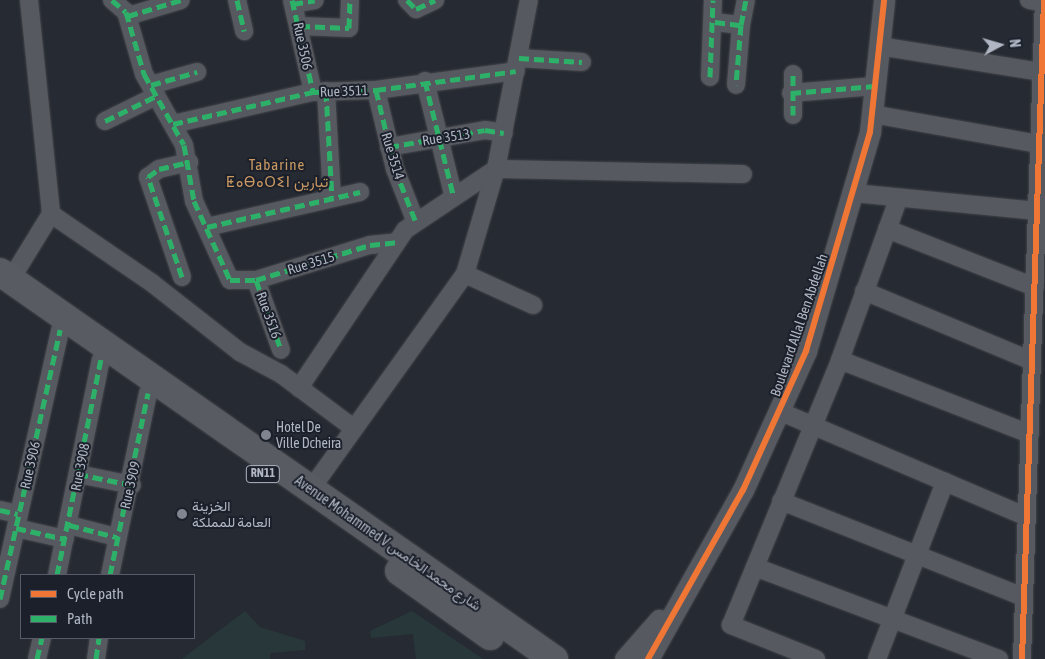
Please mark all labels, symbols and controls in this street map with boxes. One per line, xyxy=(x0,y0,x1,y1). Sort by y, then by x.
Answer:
north arrow xyxy=(975,20,1025,70)
street label: Rue 3506 xyxy=(290,21,316,71)
text: N xyxy=(1007,38,1023,48)
street label: Rue 3511 xyxy=(320,82,368,100)
street label: Rue 3513 xyxy=(421,125,471,149)
street label: Rue 3514 xyxy=(378,130,408,182)
district label: Tabarine ⵟⴰⴱⴰⵔⵉⵏ تبارين xyxy=(229,155,325,190)
street label: Rue 3515 xyxy=(285,248,337,278)
street label: Boulevard Allal Ben Abdellah xyxy=(767,251,831,399)
street label: Rue 3516 xyxy=(253,289,285,341)
place label: Hotel De Ville Dcheira xyxy=(276,419,341,452)
marker: Hotel De Ville Dcheira xyxy=(260,429,272,441)
street label: Rue 3906 xyxy=(16,440,44,490)
street label: Rue 3908 xyxy=(67,442,93,492)
street label: Rue 3909 xyxy=(116,460,144,510)
road number: RN11 xyxy=(246,464,280,484)
street label: Avenue Mohammed V شارع محمد الخامس xyxy=(292,472,484,614)
place label: الخزينة العامة للمملكة xyxy=(192,498,271,530)
marker: الخزينة العامة للمملكة xyxy=(176,508,188,520)
legend xyxy=(20,574,195,639)
text: Cycle path xyxy=(67,585,124,602)
text: Path xyxy=(67,610,93,627)

